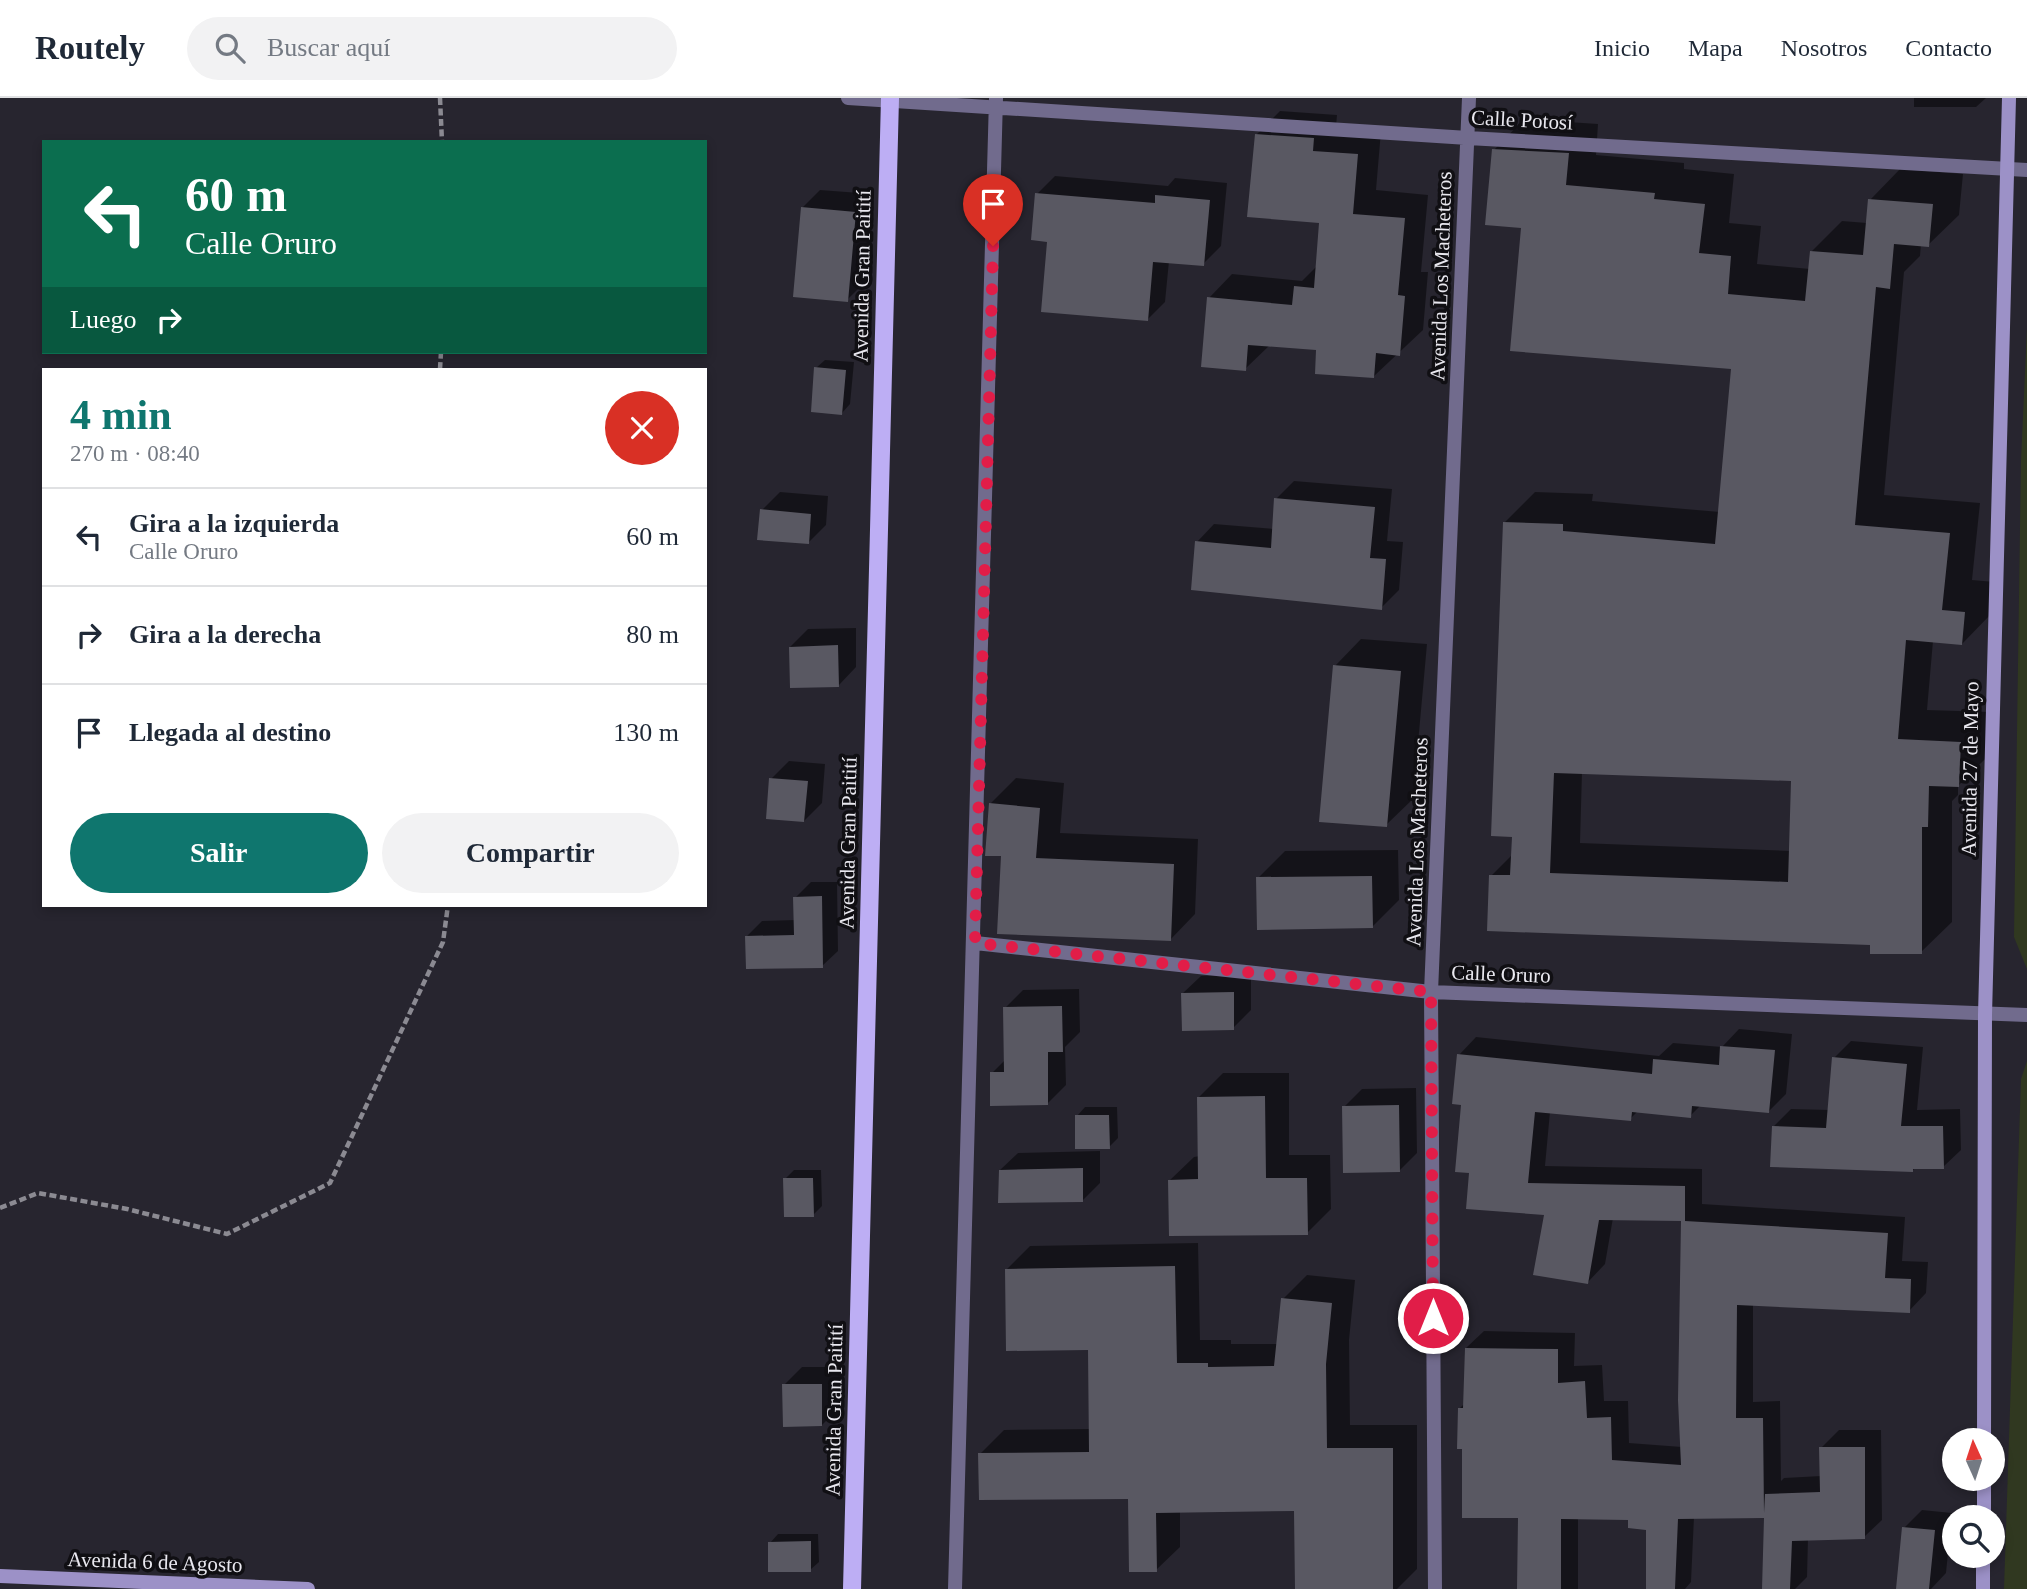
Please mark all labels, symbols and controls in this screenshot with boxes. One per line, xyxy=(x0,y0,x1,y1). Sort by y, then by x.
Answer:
search box xyxy=(187,17,677,80)
icon: search xyxy=(211,29,249,67)
text: Routely xyxy=(35,30,145,66)
text: Buscar aquí xyxy=(267,33,390,62)
text: Inicio xyxy=(1594,35,1650,61)
text: Mapa xyxy=(1688,35,1743,61)
text: Nosotros xyxy=(1781,35,1867,61)
text: Contacto xyxy=(1905,35,1992,61)
street label: Calle Potosí xyxy=(1470,105,1574,135)
text: 60 m xyxy=(185,167,287,222)
icon: left xyxy=(70,168,161,259)
street label: Avenida Los Macheteros xyxy=(1425,171,1457,381)
pin xyxy=(963,174,1023,246)
icon: arrive xyxy=(974,185,1012,223)
street label: Avenida Gran Paitití xyxy=(848,190,876,362)
text: Calle Oruro xyxy=(185,225,337,261)
icon: right xyxy=(150,301,188,339)
text: Luego xyxy=(70,305,136,334)
button: close xyxy=(605,391,679,465)
text: 4 min xyxy=(70,392,172,438)
text: 270 m · 08:40 xyxy=(70,441,200,466)
text: Gira a la izquierda xyxy=(129,509,339,538)
icon: left xyxy=(70,518,108,556)
text: 60 m xyxy=(626,522,679,551)
text: Calle Oruro xyxy=(129,539,238,564)
icon: right xyxy=(70,616,108,654)
text: Gira a la derecha xyxy=(129,620,321,649)
text: 80 m xyxy=(626,620,679,649)
street label: Avenida 27 de Mayo xyxy=(1956,681,1984,857)
icon: arrive xyxy=(70,714,108,752)
text: Llegada al destino xyxy=(129,718,331,747)
text: 130 m xyxy=(613,718,679,747)
street label: Avenida Los Macheteros xyxy=(1401,737,1433,947)
street label: Avenida Gran Paitití xyxy=(834,757,862,929)
button: Salir xyxy=(70,813,368,893)
button: Compartir xyxy=(382,813,679,893)
street label: Calle Oruro xyxy=(1451,960,1551,988)
position arrow xyxy=(1396,1281,1470,1355)
street label: Avenida Gran Paitití xyxy=(820,1324,848,1496)
north arrow xyxy=(1942,1428,2006,1491)
map controls xyxy=(1942,1428,2005,1568)
button: search xyxy=(1942,1505,2005,1568)
street label: Avenida 6 de Agosto xyxy=(67,1547,243,1577)

